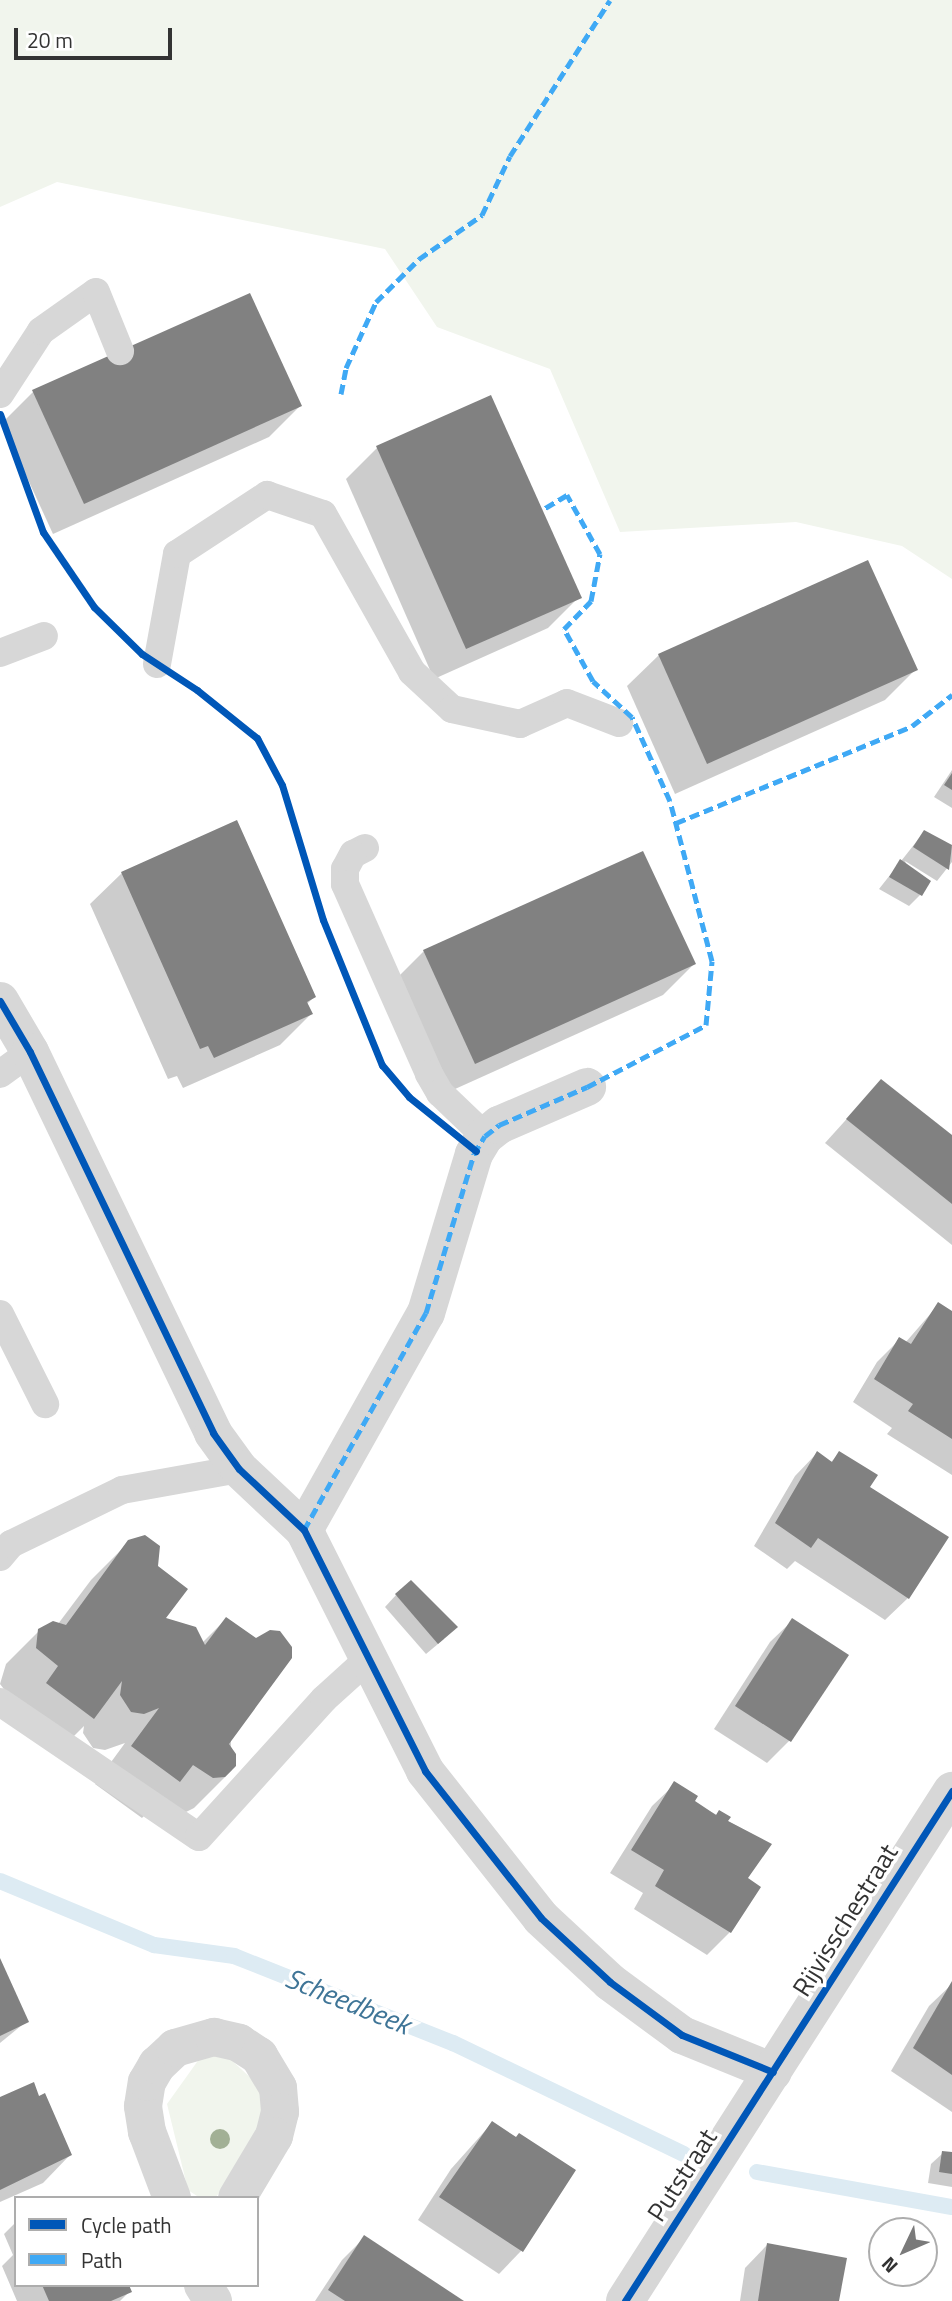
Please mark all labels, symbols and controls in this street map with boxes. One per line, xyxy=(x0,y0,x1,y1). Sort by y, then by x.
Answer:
scale bar xyxy=(18,14,175,58)
text: 20 m xyxy=(27,24,73,56)
street label: Rijvisschestraat xyxy=(786,1838,904,2002)
water label: Scheedbeek xyxy=(281,1961,415,2041)
street label: Putstraat xyxy=(641,2123,723,2227)
legend xyxy=(14,2196,259,2287)
text: Cycle path xyxy=(81,2209,172,2241)
north arrow xyxy=(868,2217,938,2287)
text: Path xyxy=(81,2244,123,2276)
text: N xyxy=(874,2251,904,2280)

